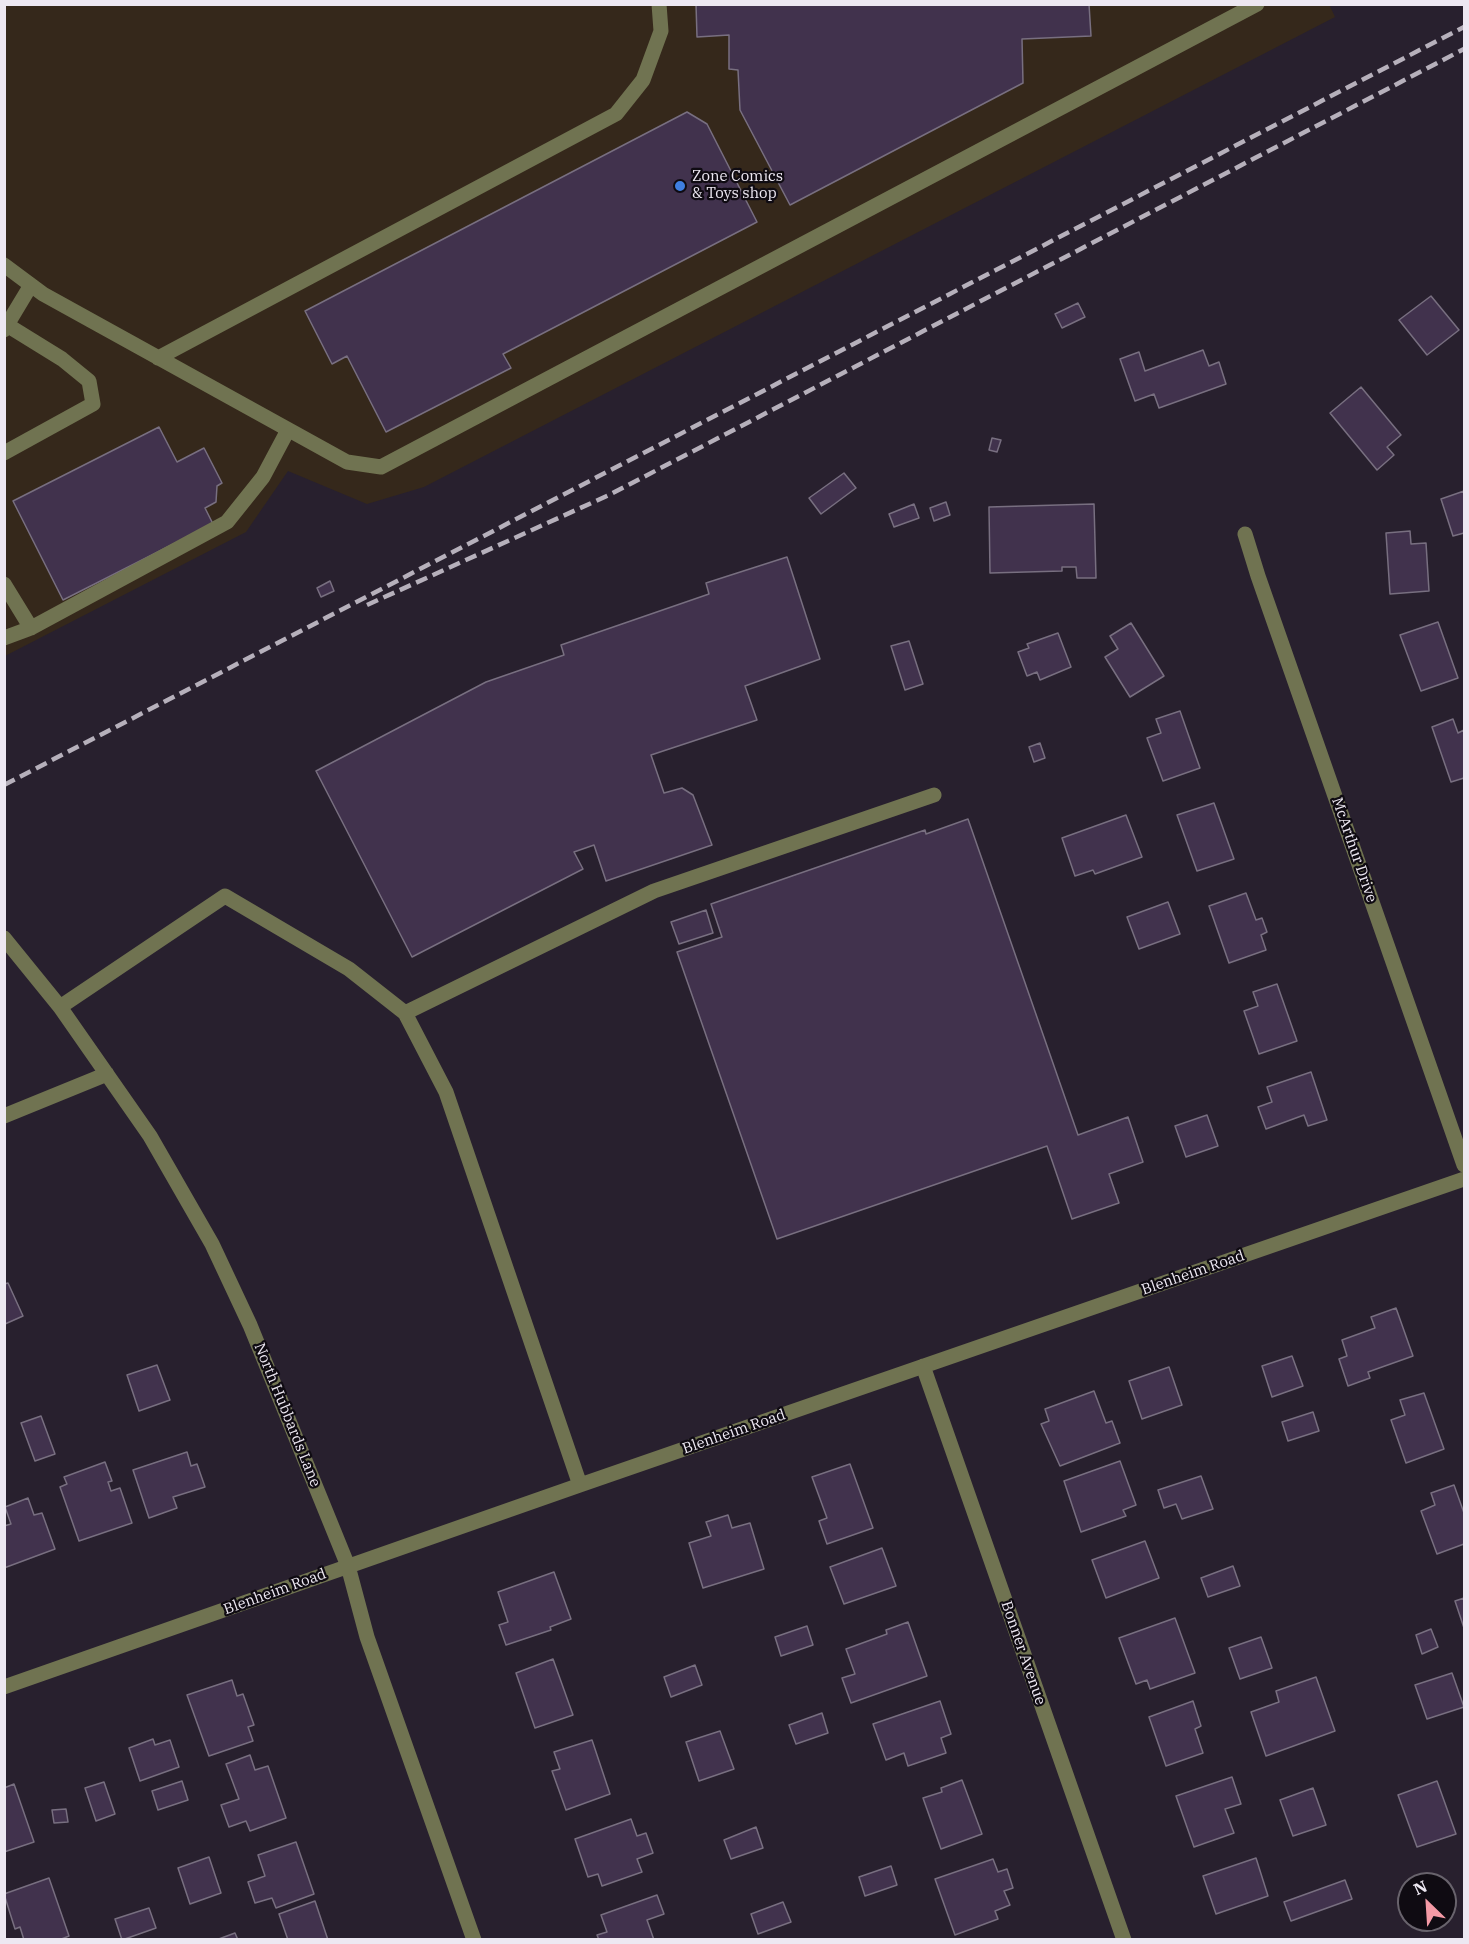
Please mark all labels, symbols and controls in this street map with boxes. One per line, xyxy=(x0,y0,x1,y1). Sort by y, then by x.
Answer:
place label: Zone Comics & Toys shop xyxy=(692,168,783,203)
marker: Zone Comics & Toys shop xyxy=(673,179,687,193)
street label: McArthur Drive xyxy=(1328,795,1380,905)
street label: Blenheim Road xyxy=(1139,1247,1247,1299)
street label: North Hubbards Lane xyxy=(250,1340,324,1490)
street label: Blenheim Road xyxy=(680,1406,788,1458)
street label: Blenheim Road xyxy=(221,1565,329,1619)
street label: Bonner Avenue xyxy=(997,1599,1049,1707)
north arrow xyxy=(1397,1872,1457,1932)
text: N xyxy=(1410,1876,1430,1899)

